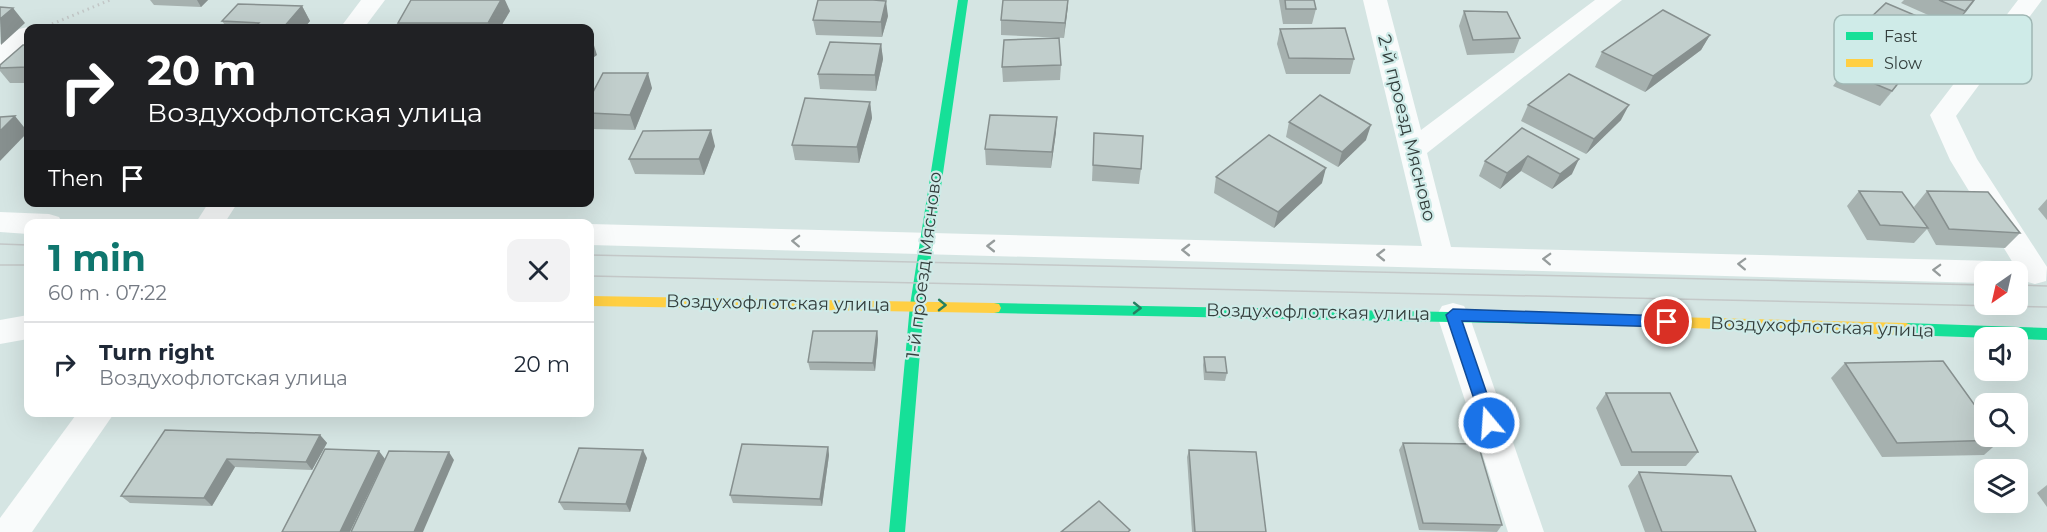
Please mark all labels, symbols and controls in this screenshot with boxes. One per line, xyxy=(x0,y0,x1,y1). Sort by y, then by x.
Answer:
legend xyxy=(1834,15,2032,84)
text: Fast xyxy=(1884,27,1918,46)
street label: 2-й проезд Мясново xyxy=(1373,32,1441,224)
text: 20 m xyxy=(147,44,256,96)
icon: right xyxy=(48,48,126,126)
text: Slow xyxy=(1884,54,1922,73)
text: Воздухофлотская улица xyxy=(147,96,483,129)
icon: arrive xyxy=(116,162,149,195)
text: Then xyxy=(48,165,104,192)
street label: 1-й проезд Мясново xyxy=(902,170,946,360)
one-way arrow xyxy=(791,234,800,247)
text: 1 min xyxy=(48,236,146,280)
button: close xyxy=(507,239,570,302)
one-way arrow xyxy=(986,239,995,252)
one-way arrow xyxy=(1181,244,1190,256)
one-way arrow xyxy=(1376,248,1385,261)
one-way arrow xyxy=(1543,253,1552,265)
one-way arrow xyxy=(1738,258,1747,271)
north arrow xyxy=(1974,261,2028,315)
map controls xyxy=(1974,261,2028,513)
one-way arrow xyxy=(1932,264,1941,276)
text: 60 m · 07:22 xyxy=(48,281,167,305)
street label: Воздухофлотская улица xyxy=(666,290,890,316)
pin xyxy=(1641,296,1692,347)
one-way arrow xyxy=(937,299,946,311)
street label: Воздухофлотская улица xyxy=(1206,299,1430,325)
one-way arrow xyxy=(1132,302,1141,315)
icon: arrive xyxy=(1650,305,1683,338)
street label: Воздухофлотская улица xyxy=(1710,312,1934,342)
button: sound xyxy=(1974,327,2028,381)
text: Turn right xyxy=(99,339,214,366)
icon: right xyxy=(48,348,81,381)
text: 20 m xyxy=(514,351,570,378)
text: Воздухофлотская улица xyxy=(99,366,348,390)
position arrow xyxy=(1457,391,1521,455)
button: search xyxy=(1974,393,2028,447)
button: layers xyxy=(1974,459,2028,513)

